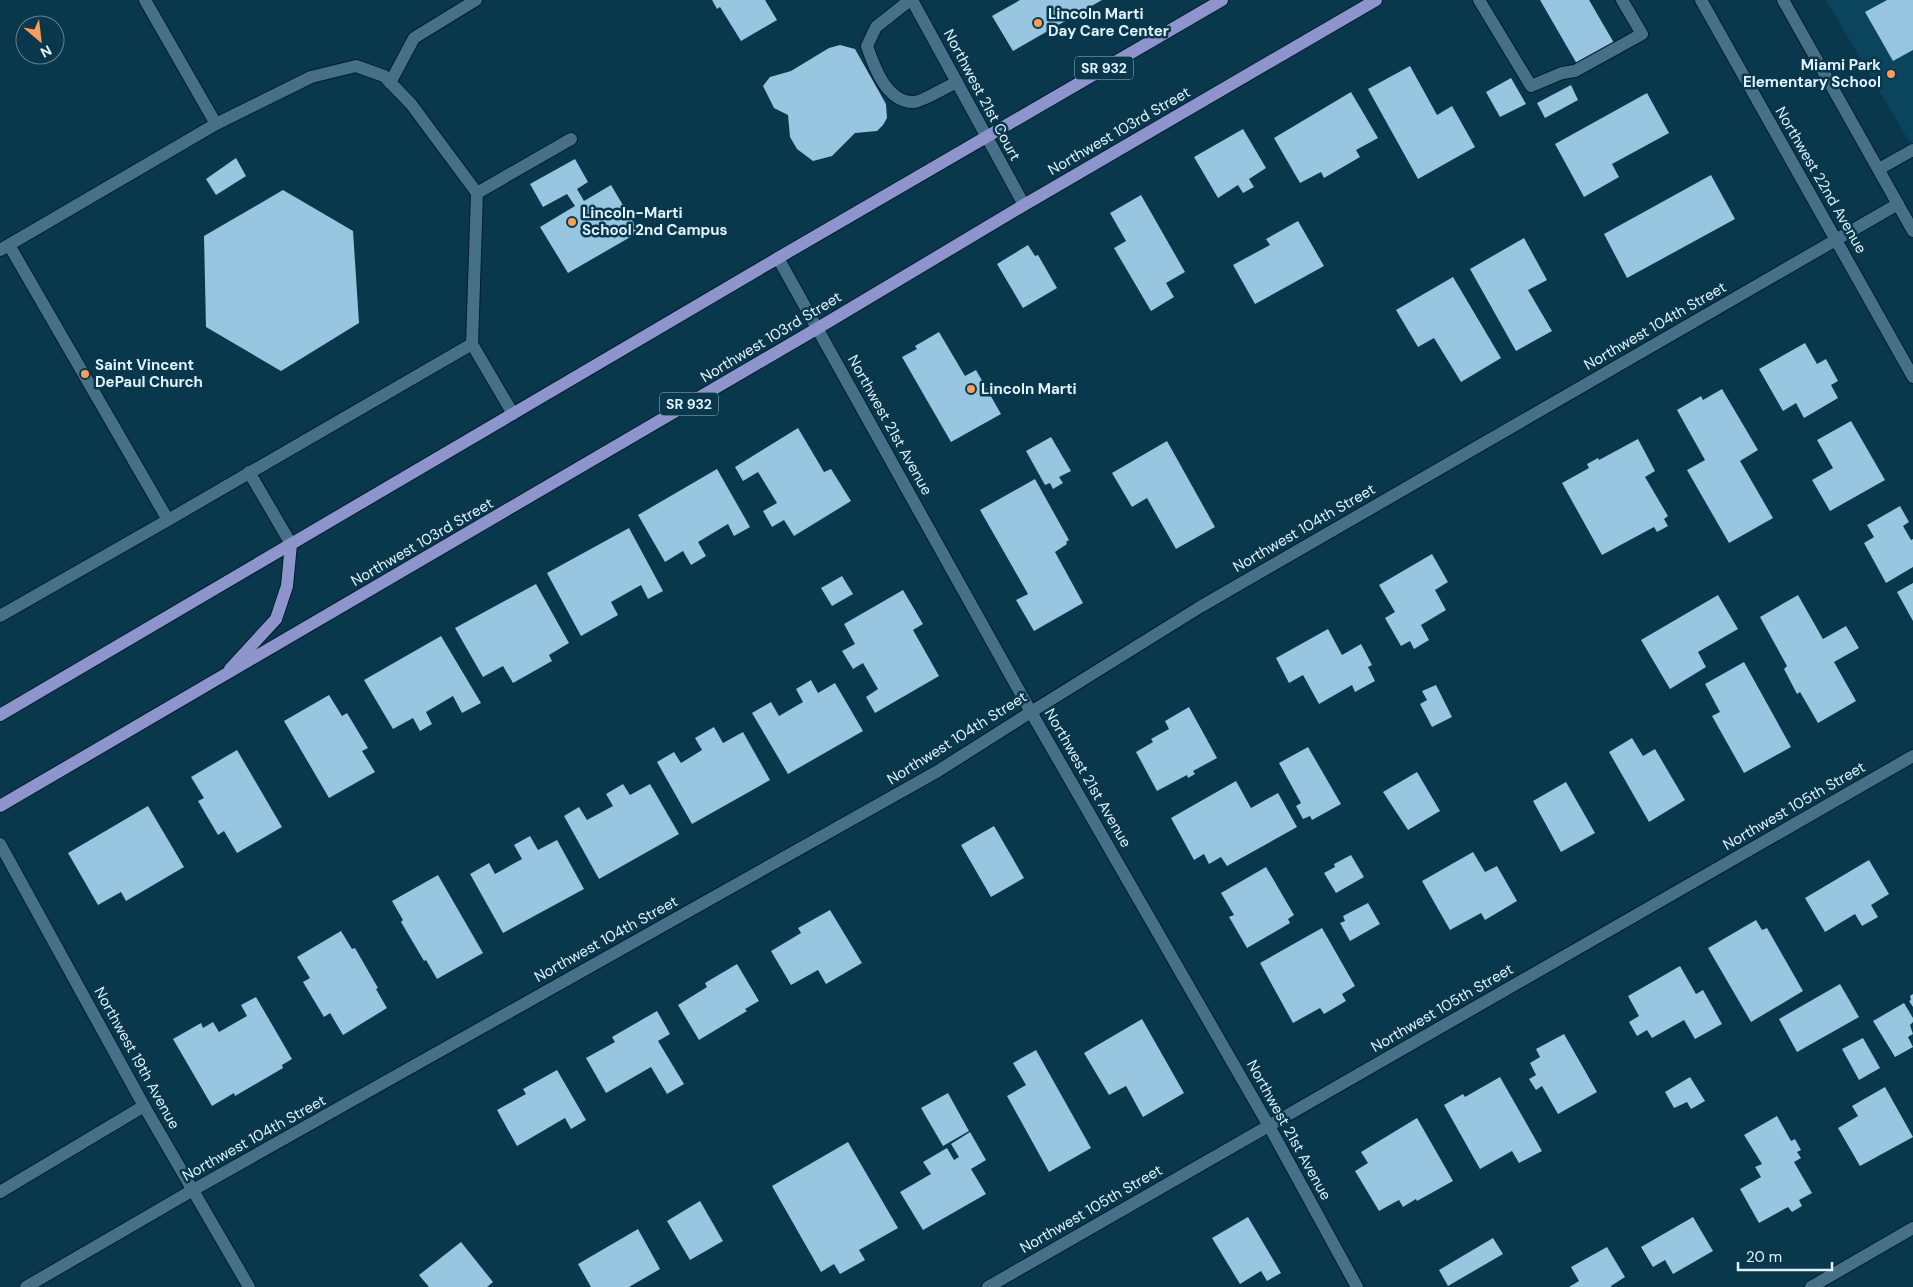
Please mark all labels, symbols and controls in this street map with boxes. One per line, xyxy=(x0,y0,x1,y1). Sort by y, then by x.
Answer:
place label: Lincoln Marti Day Care Center xyxy=(1048,4,1169,41)
north arrow xyxy=(15,15,65,65)
marker: Lincoln Marti Day Care Center xyxy=(1032,17,1044,29)
street label: Northwest 21st Court xyxy=(939,26,1025,164)
text: N xyxy=(37,41,55,62)
place label: Miami Park Elementary School xyxy=(1743,55,1881,92)
road number: SR 932 xyxy=(1075,56,1133,80)
marker: Miami Park Elementary School xyxy=(1885,68,1897,80)
street label: Northwest 103rd Street xyxy=(1044,82,1194,180)
street label: Northwest 22nd Avenue xyxy=(1771,103,1871,257)
place label: Lincoln-Marti School 2nd Campus xyxy=(582,203,728,240)
marker: Lincoln-Marti School 2nd Campus xyxy=(566,216,578,228)
street label: Northwest 104th Street xyxy=(1580,277,1730,375)
street label: Northwest 103rd Street xyxy=(697,287,845,387)
street label: Northwest 21st Avenue xyxy=(843,351,937,499)
place label: Saint Vincent DePaul Church xyxy=(95,355,203,392)
marker: Saint Vincent DePaul Church xyxy=(79,368,91,380)
place label: Lincoln Marti xyxy=(981,379,1077,399)
marker: Lincoln Marti xyxy=(965,383,977,395)
road number: SR 932 xyxy=(660,392,718,416)
street label: Northwest 104th Street xyxy=(1229,479,1379,577)
street label: Northwest 103rd Street xyxy=(347,493,497,591)
street label: Northwest 104th Street xyxy=(883,687,1031,789)
street label: Northwest 21st Avenue xyxy=(1040,705,1136,851)
street label: Northwest 105th Street xyxy=(1719,757,1869,855)
street label: Northwest 104th Street xyxy=(531,891,681,987)
street label: Northwest 105th Street xyxy=(1367,959,1517,1057)
street label: Northwest 19th Avenue xyxy=(90,983,184,1133)
street label: Northwest 21st Avenue xyxy=(1242,1056,1336,1204)
street label: Northwest 104th Street xyxy=(179,1090,329,1186)
street label: Northwest 105th Street xyxy=(1016,1160,1166,1258)
scale bar xyxy=(1738,1240,1832,1272)
text: 20 m xyxy=(1746,1247,1782,1267)

